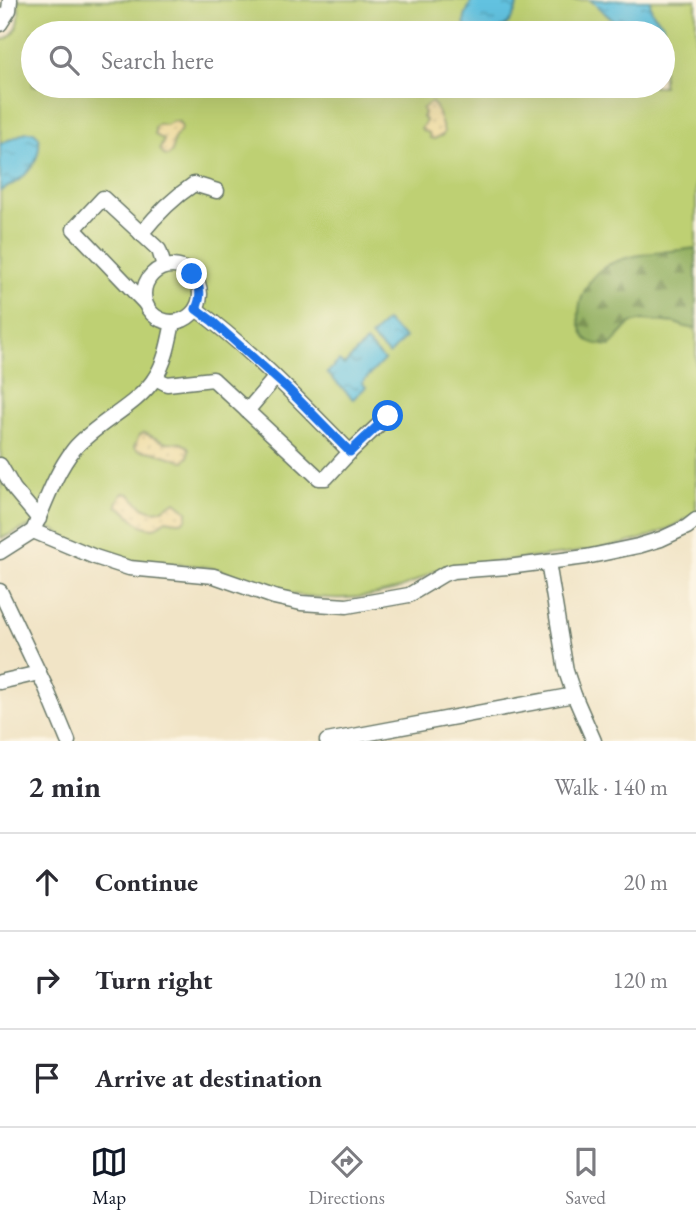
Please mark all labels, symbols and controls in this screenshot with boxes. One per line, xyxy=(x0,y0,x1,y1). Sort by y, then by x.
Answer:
search box xyxy=(21,21,675,98)
icon: search xyxy=(45,41,83,79)
text: Search here xyxy=(101,43,214,77)
route end xyxy=(176,258,207,289)
route start xyxy=(372,400,403,431)
text: 2 min xyxy=(28,767,101,806)
text: Walk · 140 m xyxy=(554,772,668,802)
icon: ahead xyxy=(28,863,66,901)
text: Continue xyxy=(95,865,198,899)
text: 20 m xyxy=(623,867,668,897)
icon: right xyxy=(28,961,66,999)
text: Turn right xyxy=(95,963,213,997)
text: 120 m xyxy=(612,965,668,995)
icon: arrive xyxy=(28,1059,66,1097)
text: Arrive at destination xyxy=(95,1061,322,1095)
tab: Map xyxy=(90,1143,128,1210)
tab: Directions xyxy=(308,1143,385,1210)
tab: Saved xyxy=(565,1143,606,1210)

